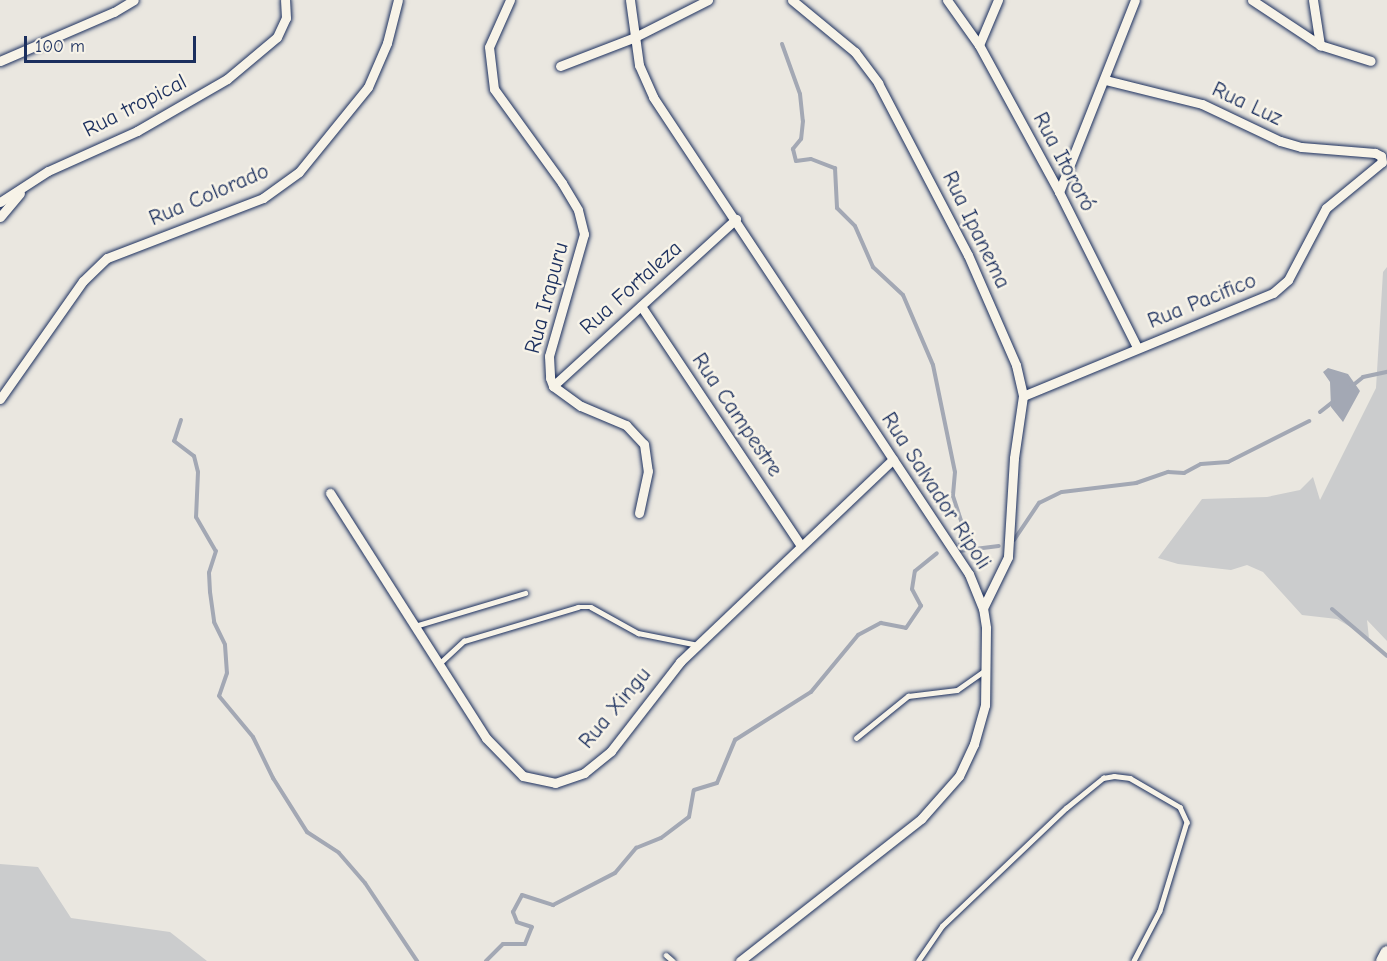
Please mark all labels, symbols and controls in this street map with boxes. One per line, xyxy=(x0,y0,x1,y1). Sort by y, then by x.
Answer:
scale bar xyxy=(27,24,200,62)
text: 100 m xyxy=(35,36,85,57)
street label: Rua tropical xyxy=(79,69,191,143)
street label: Rua Luz xyxy=(1208,76,1286,132)
street label: Rua Itororó xyxy=(1027,108,1101,216)
street label: Rua Colorado xyxy=(145,158,273,232)
street label: Rua Ipanema xyxy=(936,167,1016,293)
street label: Rua Fortaleza xyxy=(575,235,687,341)
street label: Rua Irapuru xyxy=(519,239,575,357)
street label: Rua Pacifico xyxy=(1144,267,1260,335)
street label: Rua Campestre xyxy=(686,348,788,482)
street label: Rua Salvador Ripoli xyxy=(875,407,997,575)
street label: Rua Xingu xyxy=(573,662,657,754)

